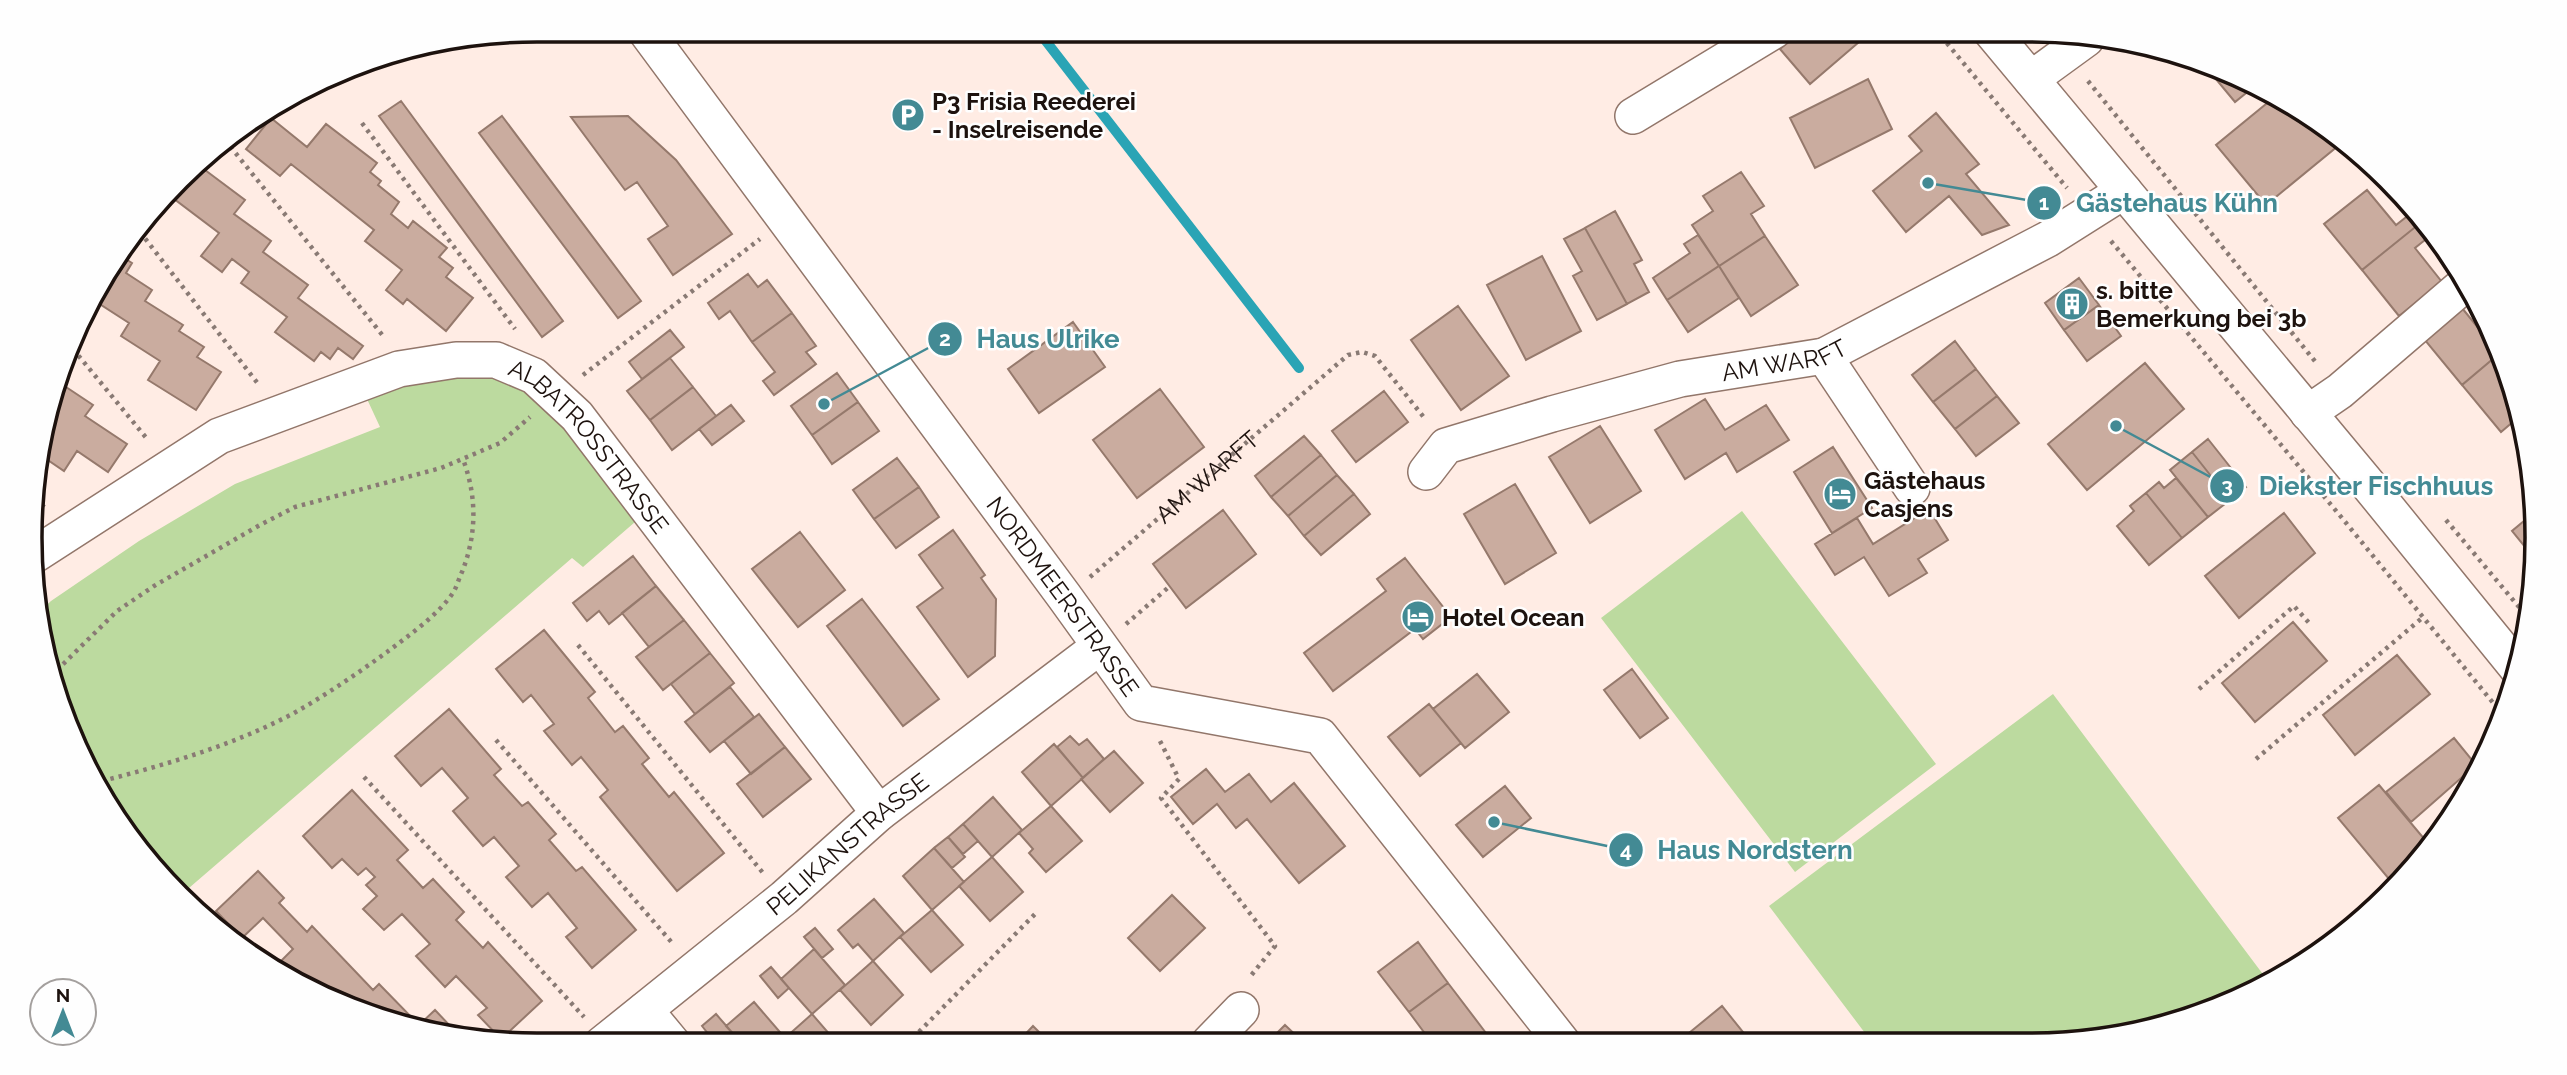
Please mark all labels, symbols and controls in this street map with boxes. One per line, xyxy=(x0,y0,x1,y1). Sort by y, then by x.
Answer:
place label: P3 Frisia Reederei - Inselreisende xyxy=(932,87,1136,144)
parking icon: P3 Frisia Reederei - Inselreisende xyxy=(889,96,927,134)
callout: Gästehaus Kühn xyxy=(2027,179,2292,226)
text: Gästehaus Kühn xyxy=(2076,188,2278,218)
text: 1 xyxy=(2039,190,2049,215)
place label: s. bitte Bemerkung bei 3b xyxy=(2096,276,2306,333)
building icon: s. bitte Bemerkung bei 3b xyxy=(2053,285,2091,323)
callout: Haus Ulrike xyxy=(928,316,1134,363)
text: Haus Ulrike xyxy=(976,324,1120,354)
text: 2 xyxy=(939,326,951,351)
street label: AM WARFT xyxy=(1719,332,1852,387)
street label: ALBATROSSTRASSE xyxy=(505,353,675,539)
street label: AM WARFT xyxy=(1149,424,1265,529)
callout: Diekster Fischhuus xyxy=(2210,462,2508,509)
place label: Gästehaus Casjens xyxy=(1864,466,1986,523)
text: Diekster Fischhuus xyxy=(2259,471,2493,501)
text: 3 xyxy=(2221,473,2233,498)
hotel icon: Gästehaus Casjens xyxy=(1821,475,1859,513)
street label: NORDMEERSTRASSE xyxy=(981,491,1146,702)
hotel icon: Hotel Ocean xyxy=(1399,598,1437,636)
place label: Hotel Ocean xyxy=(1442,603,1584,632)
street label: PELIKANSTRASSE xyxy=(760,767,934,921)
callout: Haus Nordstern xyxy=(1609,826,1867,873)
text: Haus Nordstern xyxy=(1657,835,1853,865)
text: 4 xyxy=(1620,837,1632,862)
north arrow xyxy=(28,977,98,1047)
text: N xyxy=(56,984,70,1006)

